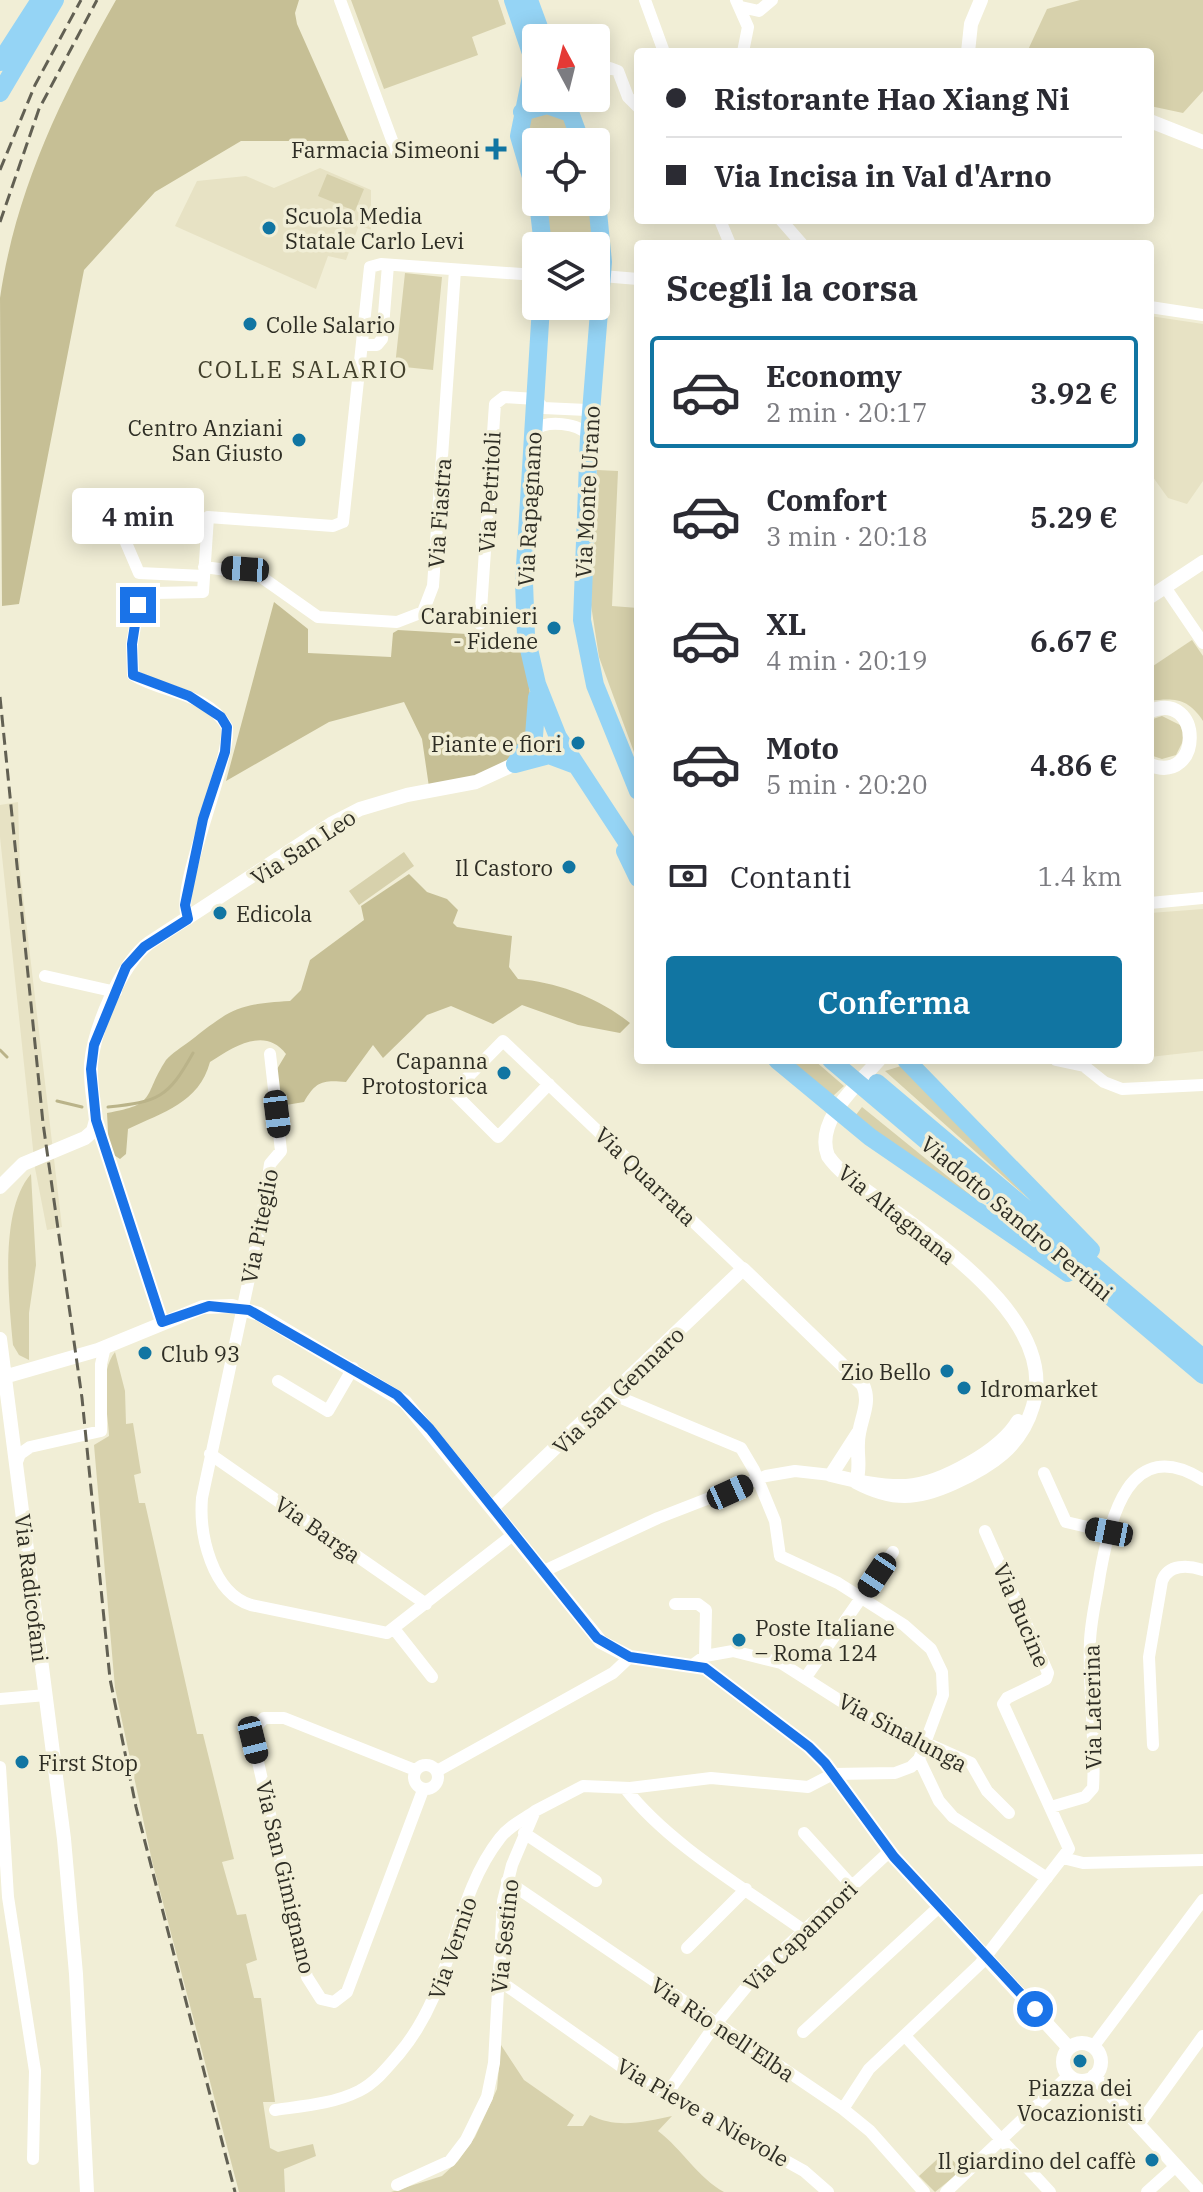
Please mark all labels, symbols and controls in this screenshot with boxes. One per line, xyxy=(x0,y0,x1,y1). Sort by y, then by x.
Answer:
north arrow xyxy=(522,24,610,112)
map controls xyxy=(522,24,610,320)
text: Ristorante Hao Xiang Ni xyxy=(714,79,1070,118)
button: locate xyxy=(522,128,610,216)
place label: Farmacia Simeoni xyxy=(291,135,480,164)
marker: Farmacia Simeoni xyxy=(487,140,505,158)
text: Via Incisa in Val d'Arno xyxy=(714,156,1052,195)
place label: Scuola Media Statale Carlo Levi xyxy=(285,201,464,255)
marker: Scuola Media Statale Carlo Levi xyxy=(260,219,278,237)
button: layers xyxy=(522,232,610,320)
text: Scegli la corsa xyxy=(666,264,918,311)
place label: Colle Salario xyxy=(266,310,395,339)
marker: Colle Salario xyxy=(241,315,259,333)
district label: COLLE SALARIO xyxy=(198,353,408,385)
icon: car xyxy=(670,356,742,428)
text: Economy xyxy=(766,356,902,395)
text: 3.92 € xyxy=(1030,373,1118,412)
text: 2 min · 20:17 xyxy=(766,395,928,429)
street label: Via Monte Urano xyxy=(568,405,606,579)
place label: Centro Anziani San Giusto xyxy=(128,413,283,467)
marker: Centro Anziani San Giusto xyxy=(290,431,308,449)
street label: Via Petritoli xyxy=(471,431,507,553)
street label: Via Rapagnano xyxy=(510,431,548,587)
street label: Via Fiastra xyxy=(421,457,457,569)
icon: car xyxy=(670,480,742,552)
text: Comfort xyxy=(766,480,887,519)
callout: 4 min xyxy=(72,489,204,545)
text: 5.29 € xyxy=(1030,497,1118,536)
text: 4 min xyxy=(102,499,174,533)
text: 3 min · 20:18 xyxy=(766,519,928,553)
car xyxy=(220,555,270,583)
route end xyxy=(120,587,156,623)
place label: Carabinieri - Fidene xyxy=(421,601,538,655)
icon: car xyxy=(670,604,742,676)
text: XL xyxy=(766,604,806,643)
marker: Carabinieri - Fidene xyxy=(545,619,563,637)
text: 6.67 € xyxy=(1030,621,1118,660)
text: 4 min · 20:19 xyxy=(766,643,928,677)
icon: car xyxy=(670,728,742,800)
text: Moto xyxy=(766,728,839,767)
place label: Piante e fiori xyxy=(431,729,562,758)
marker: Piante e fiori xyxy=(569,734,587,752)
text: 4.86 € xyxy=(1030,745,1118,784)
text: 5 min · 20:20 xyxy=(766,767,928,801)
street label: Via San Leo xyxy=(245,802,361,892)
place label: Il Castoro xyxy=(455,853,553,882)
icon: cash xyxy=(666,854,710,898)
text: Contanti xyxy=(730,857,851,896)
marker: Il Castoro xyxy=(560,858,578,876)
text: 1.4 km xyxy=(1038,859,1122,893)
place label: Edicola xyxy=(236,899,312,928)
marker: Edicola xyxy=(211,904,229,922)
button: Conferma xyxy=(666,956,1122,1048)
place label: Capanna Protostorica xyxy=(361,1046,488,1100)
marker: Capanna Protostorica xyxy=(495,1064,513,1082)
car xyxy=(262,1089,292,1139)
street label: Via Quarrata xyxy=(589,1120,703,1232)
street label: Viadotto Sandro Pertini xyxy=(915,1129,1119,1307)
street label: Via Altagnana xyxy=(832,1158,962,1270)
street label: Via Piteglio xyxy=(234,1166,284,1286)
street label: Via San Gennaro xyxy=(546,1320,690,1460)
place label: Club 93 xyxy=(161,1339,240,1368)
marker: Club 93 xyxy=(136,1344,154,1362)
place label: Zio Bello xyxy=(840,1357,931,1386)
marker: Zio Bello xyxy=(938,1362,956,1380)
place label: Idromarket xyxy=(980,1374,1098,1403)
marker: Idromarket xyxy=(955,1379,973,1397)
car xyxy=(703,1471,757,1513)
street label: Via Barga xyxy=(269,1489,367,1569)
street label: Via Radicofani xyxy=(9,1512,55,1664)
car xyxy=(1083,1516,1135,1548)
car xyxy=(854,1548,900,1602)
street label: Via Bucine xyxy=(987,1558,1057,1672)
place label: Poste Italiane – Roma 124 xyxy=(755,1613,895,1667)
marker: Poste Italiane – Roma 124 xyxy=(730,1631,748,1649)
street label: Via Laterina xyxy=(1076,1644,1108,1770)
street label: Via Sinalunga xyxy=(833,1686,973,1778)
car xyxy=(236,1714,270,1766)
place label: First Stop xyxy=(38,1748,138,1777)
marker: First Stop xyxy=(13,1753,31,1771)
street label: Via San Gimignano xyxy=(250,1778,322,1976)
street label: Via Capannori xyxy=(737,1874,863,1998)
street label: Via Sestino xyxy=(484,1877,524,1995)
street label: Via Vernio xyxy=(421,1893,483,2003)
street label: Via Rio nell'Elba xyxy=(645,1970,801,2088)
route start xyxy=(1017,1991,1053,2027)
street label: Via Pieve a Nievole xyxy=(612,2051,794,2173)
marker: Piazza dei Vocazionisti xyxy=(1071,2052,1089,2070)
place label: Piazza dei Vocazionisti xyxy=(1017,2073,1143,2127)
place label: Il giardino del caffè xyxy=(937,2146,1136,2175)
marker: Il giardino del caffè xyxy=(1143,2151,1161,2169)

